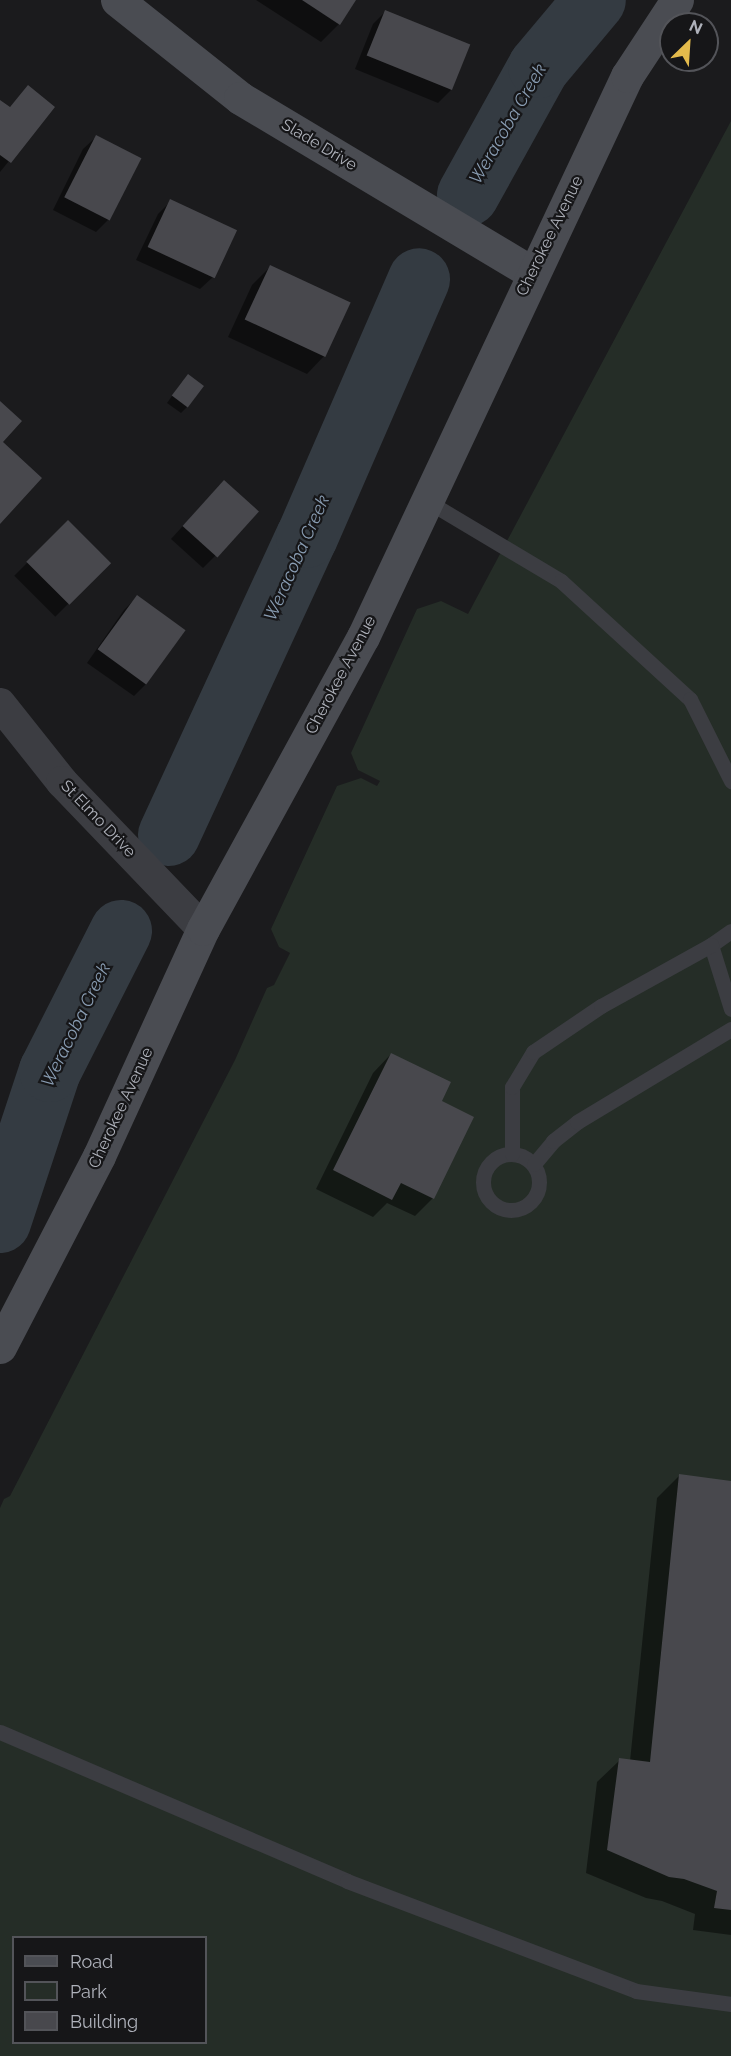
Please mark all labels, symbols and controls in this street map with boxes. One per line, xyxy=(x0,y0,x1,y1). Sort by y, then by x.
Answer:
north arrow xyxy=(659,12,719,72)
text: N xyxy=(686,16,706,38)
water label: Weracoba Creek xyxy=(465,60,551,188)
street label: Slade Drive xyxy=(278,115,360,175)
street label: Cherokee Avenue xyxy=(513,173,587,299)
water label: Weracoba Creek xyxy=(260,492,334,624)
street label: Cherokee Avenue xyxy=(302,612,380,738)
street label: St Elmo Drive xyxy=(57,777,139,861)
water label: Weracoba Creek xyxy=(37,959,115,1091)
street label: Cherokee Avenue xyxy=(84,1044,158,1172)
legend xyxy=(12,1936,207,2044)
text: Road xyxy=(70,1951,113,1972)
text: Park xyxy=(70,1981,107,2002)
text: Building xyxy=(70,2011,138,2032)

